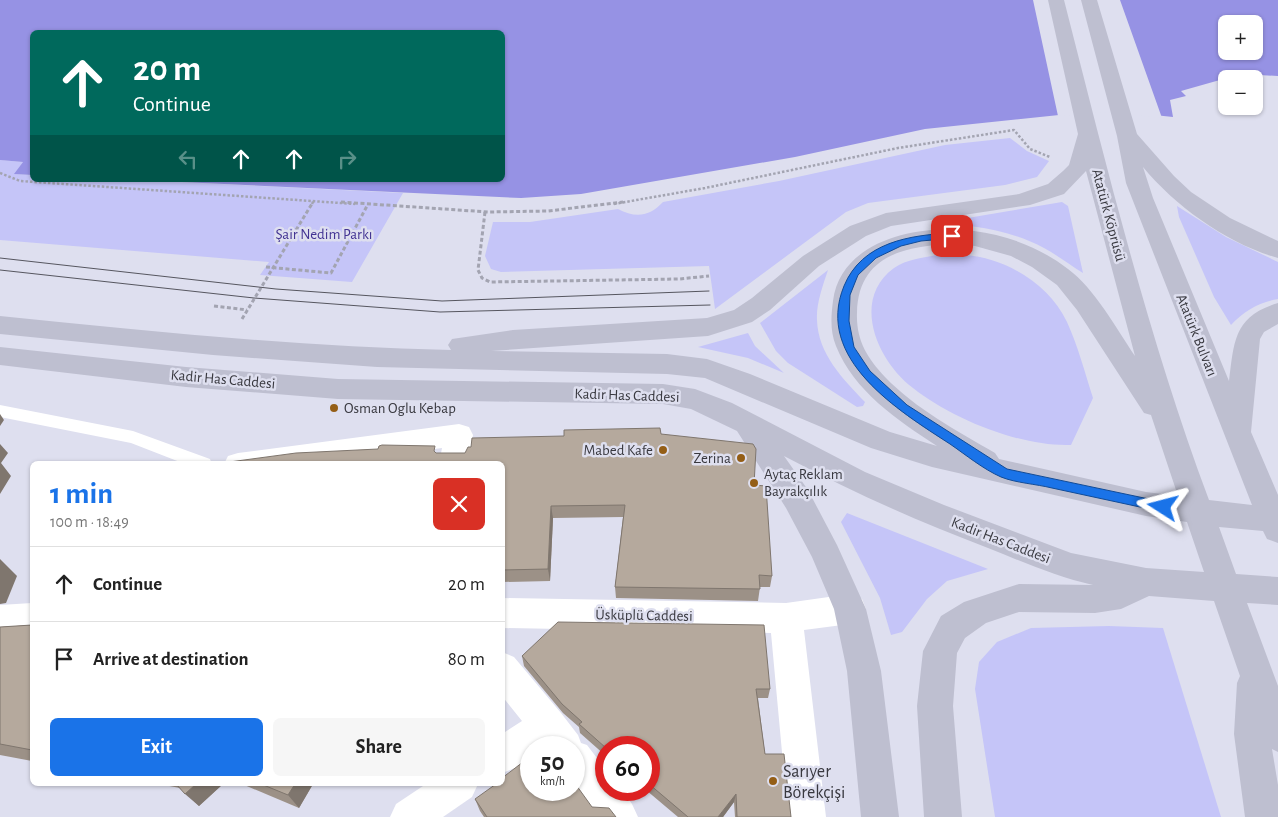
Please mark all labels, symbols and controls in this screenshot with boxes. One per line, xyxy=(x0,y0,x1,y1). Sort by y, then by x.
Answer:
map controls xyxy=(1218,15,1263,115)
button: + xyxy=(1218,15,1263,60)
icon: ahead xyxy=(50,50,115,115)
text: 20 m xyxy=(133,52,201,87)
button: − xyxy=(1218,70,1263,115)
text: Continue xyxy=(133,93,211,115)
icon: left xyxy=(174,145,202,173)
icon: ahead xyxy=(227,145,255,173)
icon: ahead xyxy=(280,145,308,173)
icon: right xyxy=(333,145,361,173)
street label: Atatürk Köprüsü xyxy=(1089,167,1128,263)
pin xyxy=(931,215,973,257)
icon: arrive xyxy=(938,222,966,250)
park label: Şair Nedim Parkı xyxy=(276,227,372,242)
street label: Atatürk Bulvarı xyxy=(1173,292,1220,378)
street label: Kadir Has Caddesi xyxy=(170,367,276,392)
street label: Kadir Has Caddesi xyxy=(574,386,680,405)
place label: Osman Oglu Kebap xyxy=(344,401,456,416)
marker: Osman Oglu Kebap xyxy=(328,402,340,414)
place label: Mabed Kafe xyxy=(583,443,653,458)
marker: Mabed Kafe xyxy=(657,444,669,456)
place label: Zerina xyxy=(693,451,731,466)
marker: Zerina xyxy=(735,452,747,464)
place label: Aytaç Reklam Bayrakçılık xyxy=(764,467,843,499)
marker: Aytaç Reklam Bayrakçılık xyxy=(748,477,760,489)
button: close xyxy=(433,478,485,530)
text: 1 min xyxy=(50,479,113,509)
position arrow xyxy=(1136,480,1188,532)
text: 100 m · 18:49 xyxy=(50,514,129,530)
street label: Kadir Has Caddesi xyxy=(949,515,1053,566)
icon: ahead xyxy=(50,570,78,598)
text: Continue xyxy=(93,575,162,594)
text: 20 m xyxy=(448,575,485,594)
street label: Üsküplü Caddesi xyxy=(595,605,693,624)
icon: arrive xyxy=(50,645,78,673)
text: Arrive at destination xyxy=(93,650,249,669)
text: 80 m xyxy=(448,650,485,669)
button: Exit xyxy=(50,718,263,776)
button: Share xyxy=(273,718,485,776)
speed limit sign: 60 xyxy=(595,736,660,801)
text: 50 xyxy=(541,750,564,775)
place label: Sarıyer Börekçişi xyxy=(783,763,845,802)
text: km/h xyxy=(540,775,565,787)
marker: Sarıyer Börekçişi xyxy=(767,775,779,787)

